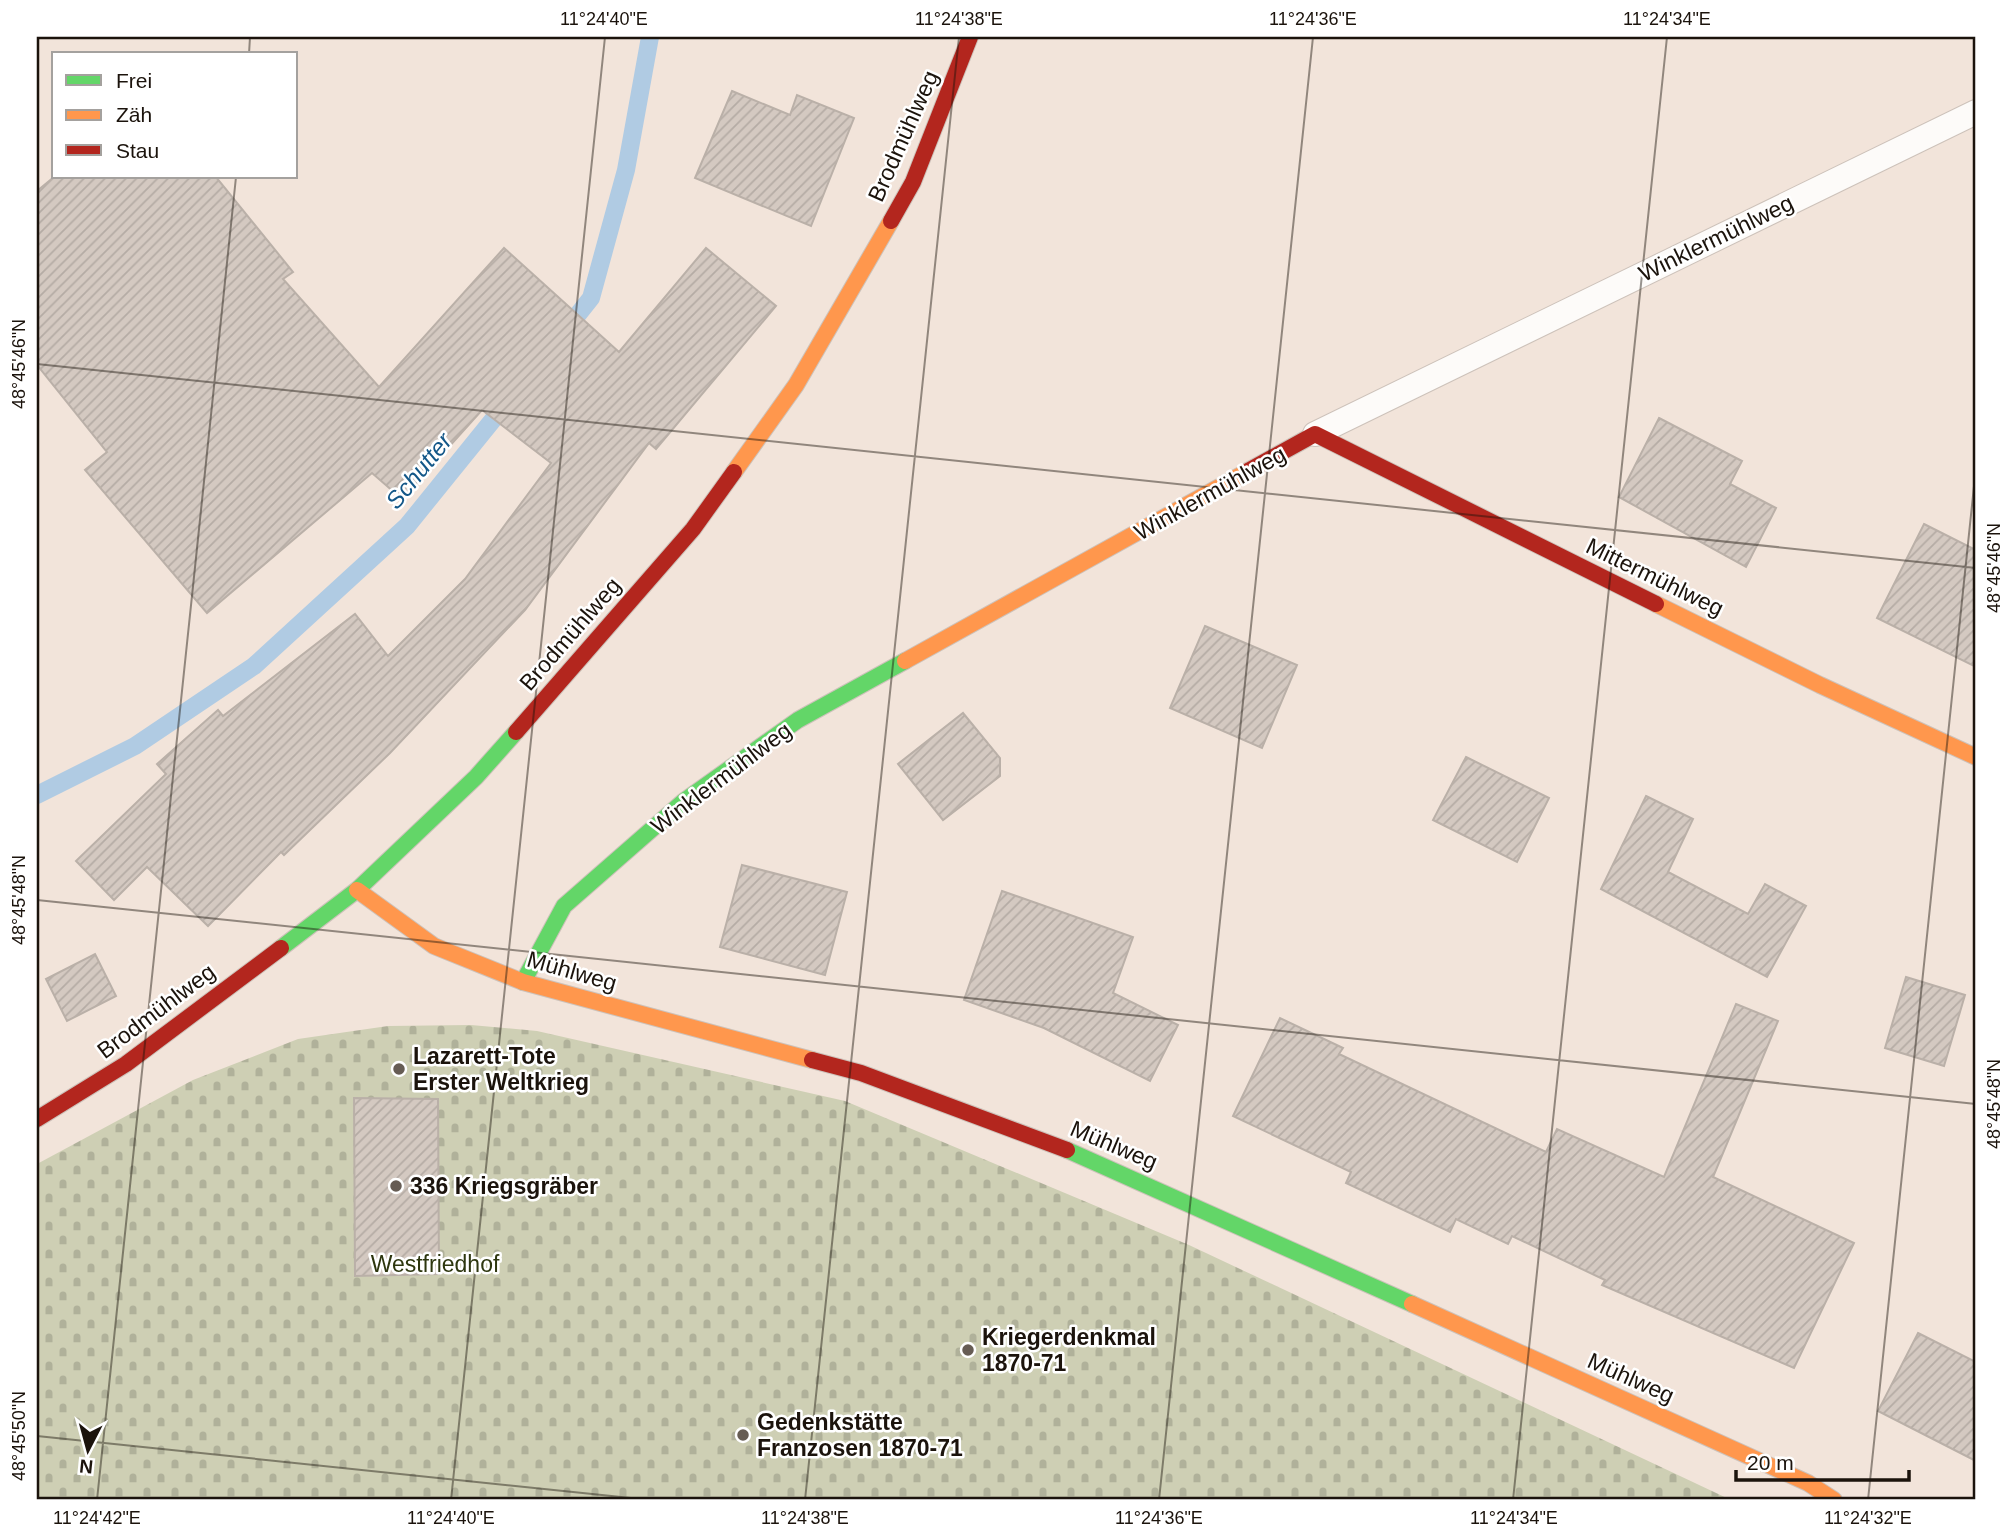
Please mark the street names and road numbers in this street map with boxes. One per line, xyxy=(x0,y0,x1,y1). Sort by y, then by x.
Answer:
street label: Brodmühlweg xyxy=(863,66,943,206)
street label: Winklermühlweg xyxy=(1634,189,1798,287)
street label: Winklermühlweg xyxy=(1130,441,1290,545)
street label: Mittermühlweg xyxy=(1582,533,1728,621)
street label: Brodmühlweg xyxy=(514,572,626,696)
street label: Winklermühlweg xyxy=(646,717,796,839)
street label: Mühlweg xyxy=(524,946,620,996)
street label: Brodmühlweg xyxy=(92,958,220,1064)
street label: Mühlweg xyxy=(1067,1115,1161,1175)
street label: Mühlweg xyxy=(1584,1347,1678,1409)

